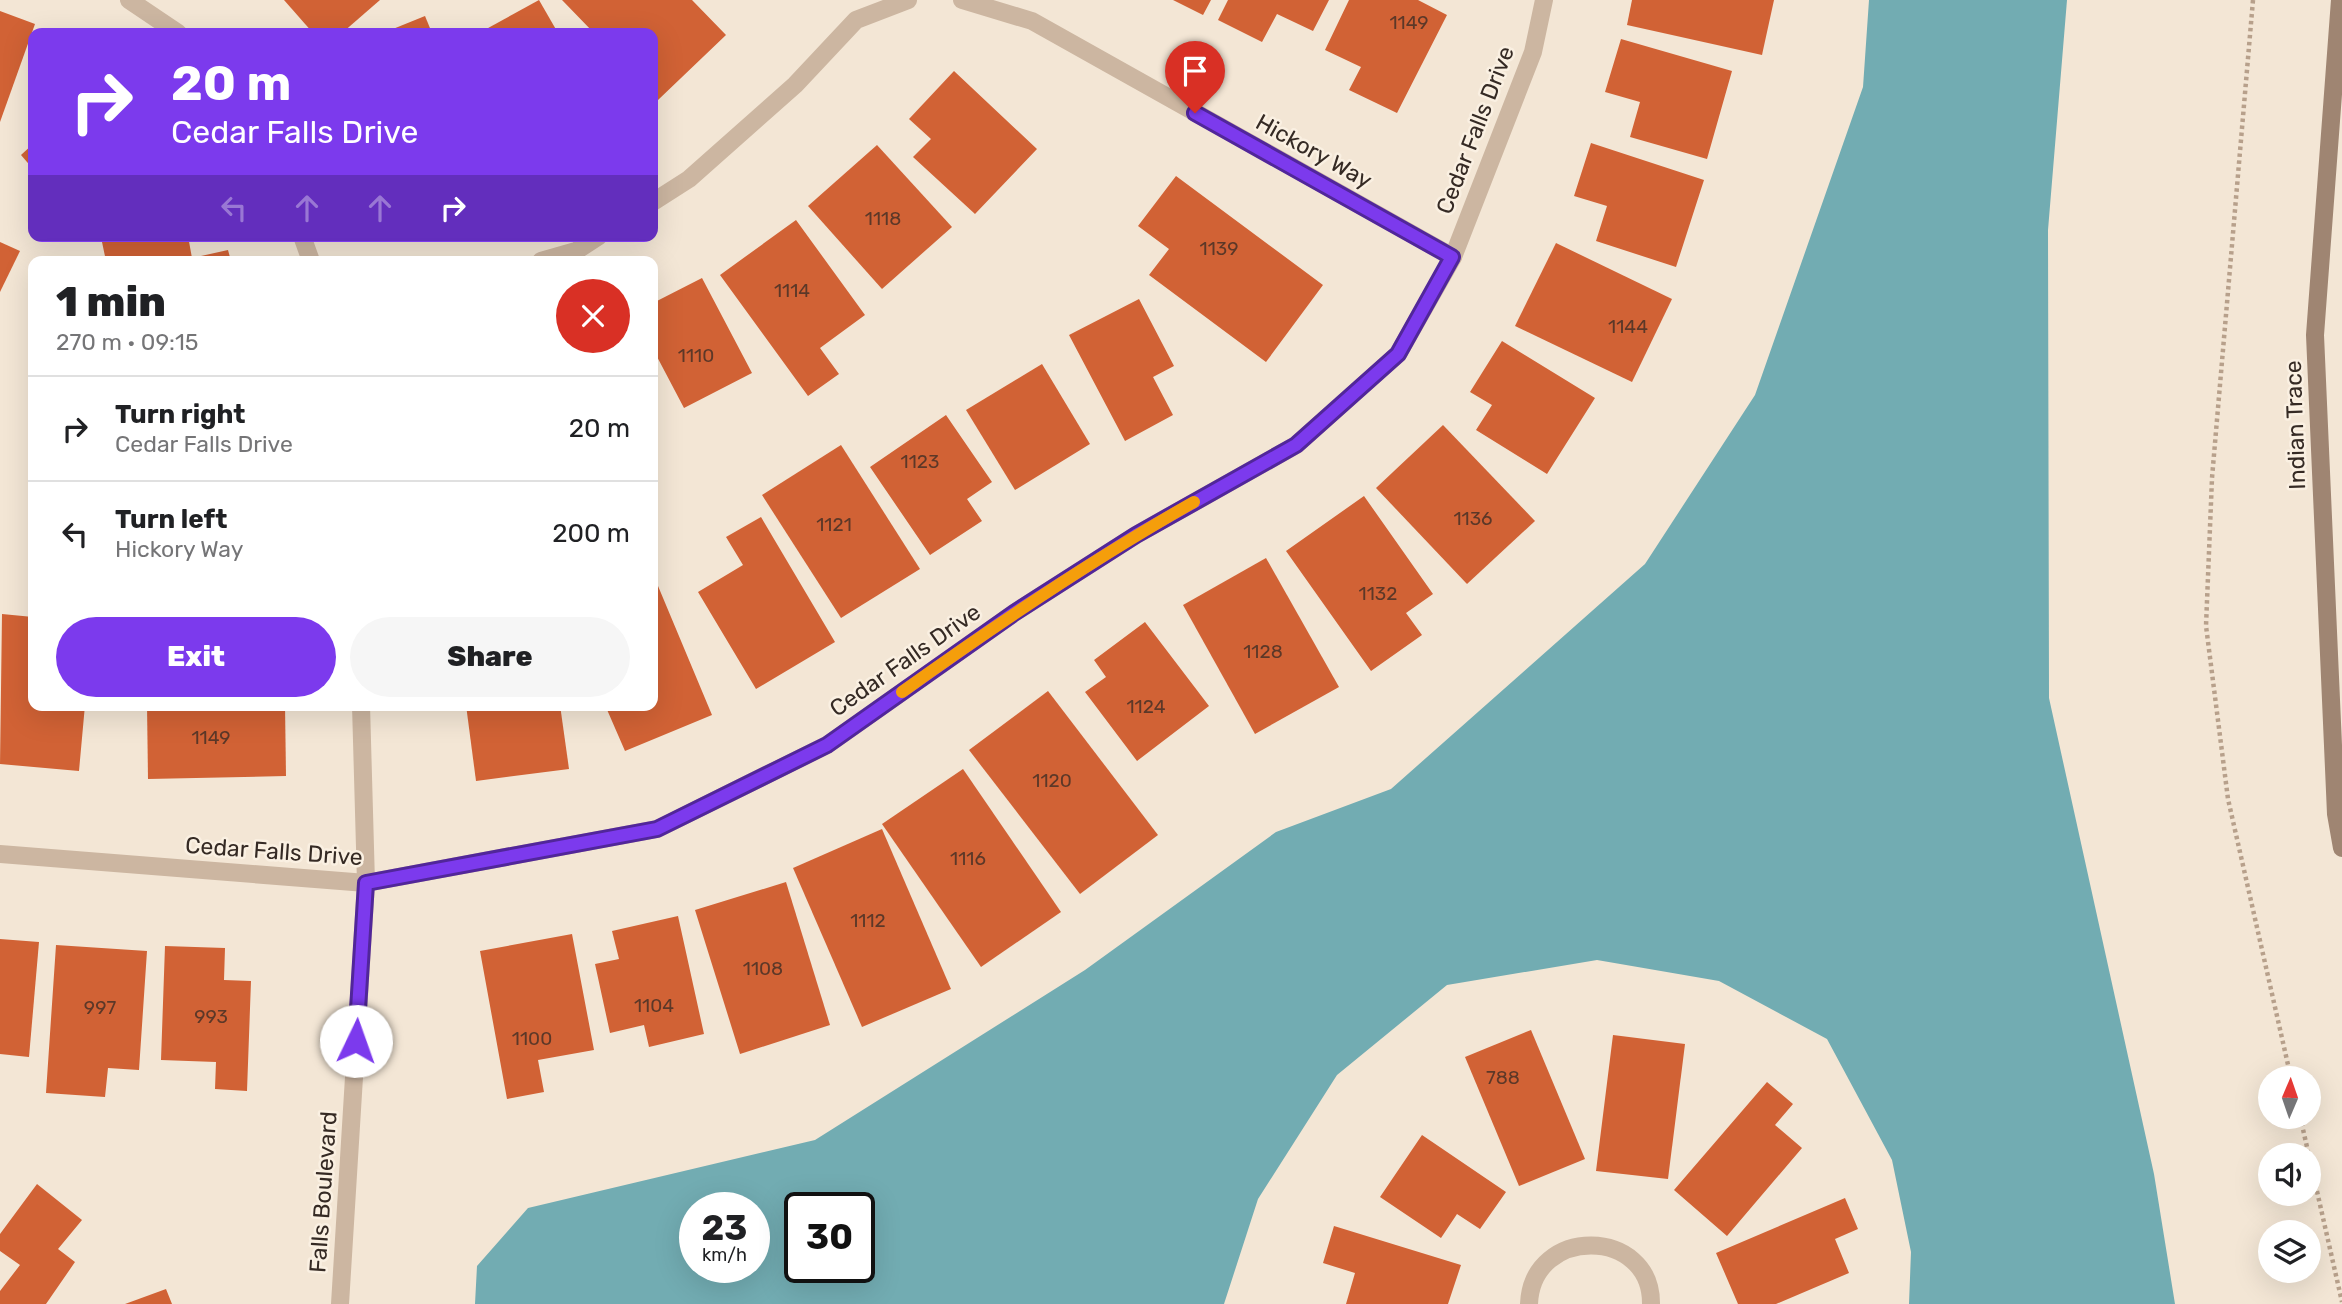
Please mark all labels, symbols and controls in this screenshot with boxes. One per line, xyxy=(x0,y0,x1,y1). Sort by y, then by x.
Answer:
house number: 1149 xyxy=(1389,11,1429,34)
pin xyxy=(1165,41,1225,113)
street label: Cedar Falls Drive xyxy=(1430,42,1520,218)
icon: arrive xyxy=(1176,52,1214,90)
text: 20 m xyxy=(171,54,292,112)
icon: right xyxy=(56,56,147,147)
street label: Hickory Way xyxy=(1251,108,1377,194)
text: Cedar Falls Drive xyxy=(171,113,418,151)
icon: left xyxy=(215,189,253,227)
icon: ahead xyxy=(288,189,326,227)
icon: ahead xyxy=(361,189,399,227)
icon: right xyxy=(434,189,472,227)
house number: 1118 xyxy=(865,207,901,230)
house number: 1139 xyxy=(1200,237,1238,260)
text: 1 min xyxy=(56,277,166,327)
button: close xyxy=(556,279,630,353)
house number: 1114 xyxy=(774,279,810,302)
house number: 1144 xyxy=(1608,315,1648,338)
text: 270 m · 09:15 xyxy=(56,328,199,356)
house number: 1110 xyxy=(678,344,714,367)
street label: Indian Trace xyxy=(2279,360,2311,490)
text: Turn right xyxy=(115,399,245,430)
icon: right xyxy=(56,410,94,448)
text: 20 m xyxy=(569,413,630,444)
text: Cedar Falls Drive xyxy=(115,430,293,458)
house number: 1123 xyxy=(901,450,939,473)
text: Turn left xyxy=(115,504,227,535)
house number: 1136 xyxy=(1453,507,1493,530)
house number: 1121 xyxy=(816,513,852,536)
icon: left xyxy=(56,515,94,553)
text: 200 m xyxy=(552,518,630,549)
text: Hickory Way xyxy=(115,535,243,563)
house number: 1132 xyxy=(1359,582,1397,605)
street label: Cedar Falls Drive xyxy=(824,598,986,722)
button: Exit xyxy=(56,617,336,697)
button: Share xyxy=(350,617,630,697)
house number: 1128 xyxy=(1243,640,1283,663)
house number: 1124 xyxy=(1126,695,1166,718)
house number: 1149 xyxy=(191,726,231,749)
house number: 1120 xyxy=(1032,769,1072,792)
street label: Cedar Falls Drive xyxy=(184,831,364,871)
house number: 1116 xyxy=(950,847,986,870)
house number: 1112 xyxy=(850,909,886,932)
house number: 1108 xyxy=(743,957,783,980)
house number: 1104 xyxy=(634,994,674,1017)
house number: 997 xyxy=(84,996,116,1019)
position arrow xyxy=(319,1004,393,1078)
house number: 993 xyxy=(194,1005,228,1028)
house number: 1100 xyxy=(512,1027,552,1050)
house number: 788 xyxy=(1486,1066,1520,1089)
north arrow xyxy=(2258,1066,2320,1129)
map controls xyxy=(2258,1066,2321,1283)
street label: Falls Boulevard xyxy=(303,1110,343,1274)
button: sound xyxy=(2258,1143,2321,1206)
speed limit sign: 30 xyxy=(784,1192,875,1283)
text: 23 xyxy=(702,1207,747,1249)
button: layers xyxy=(2258,1220,2321,1283)
text: km/h xyxy=(702,1244,747,1266)

